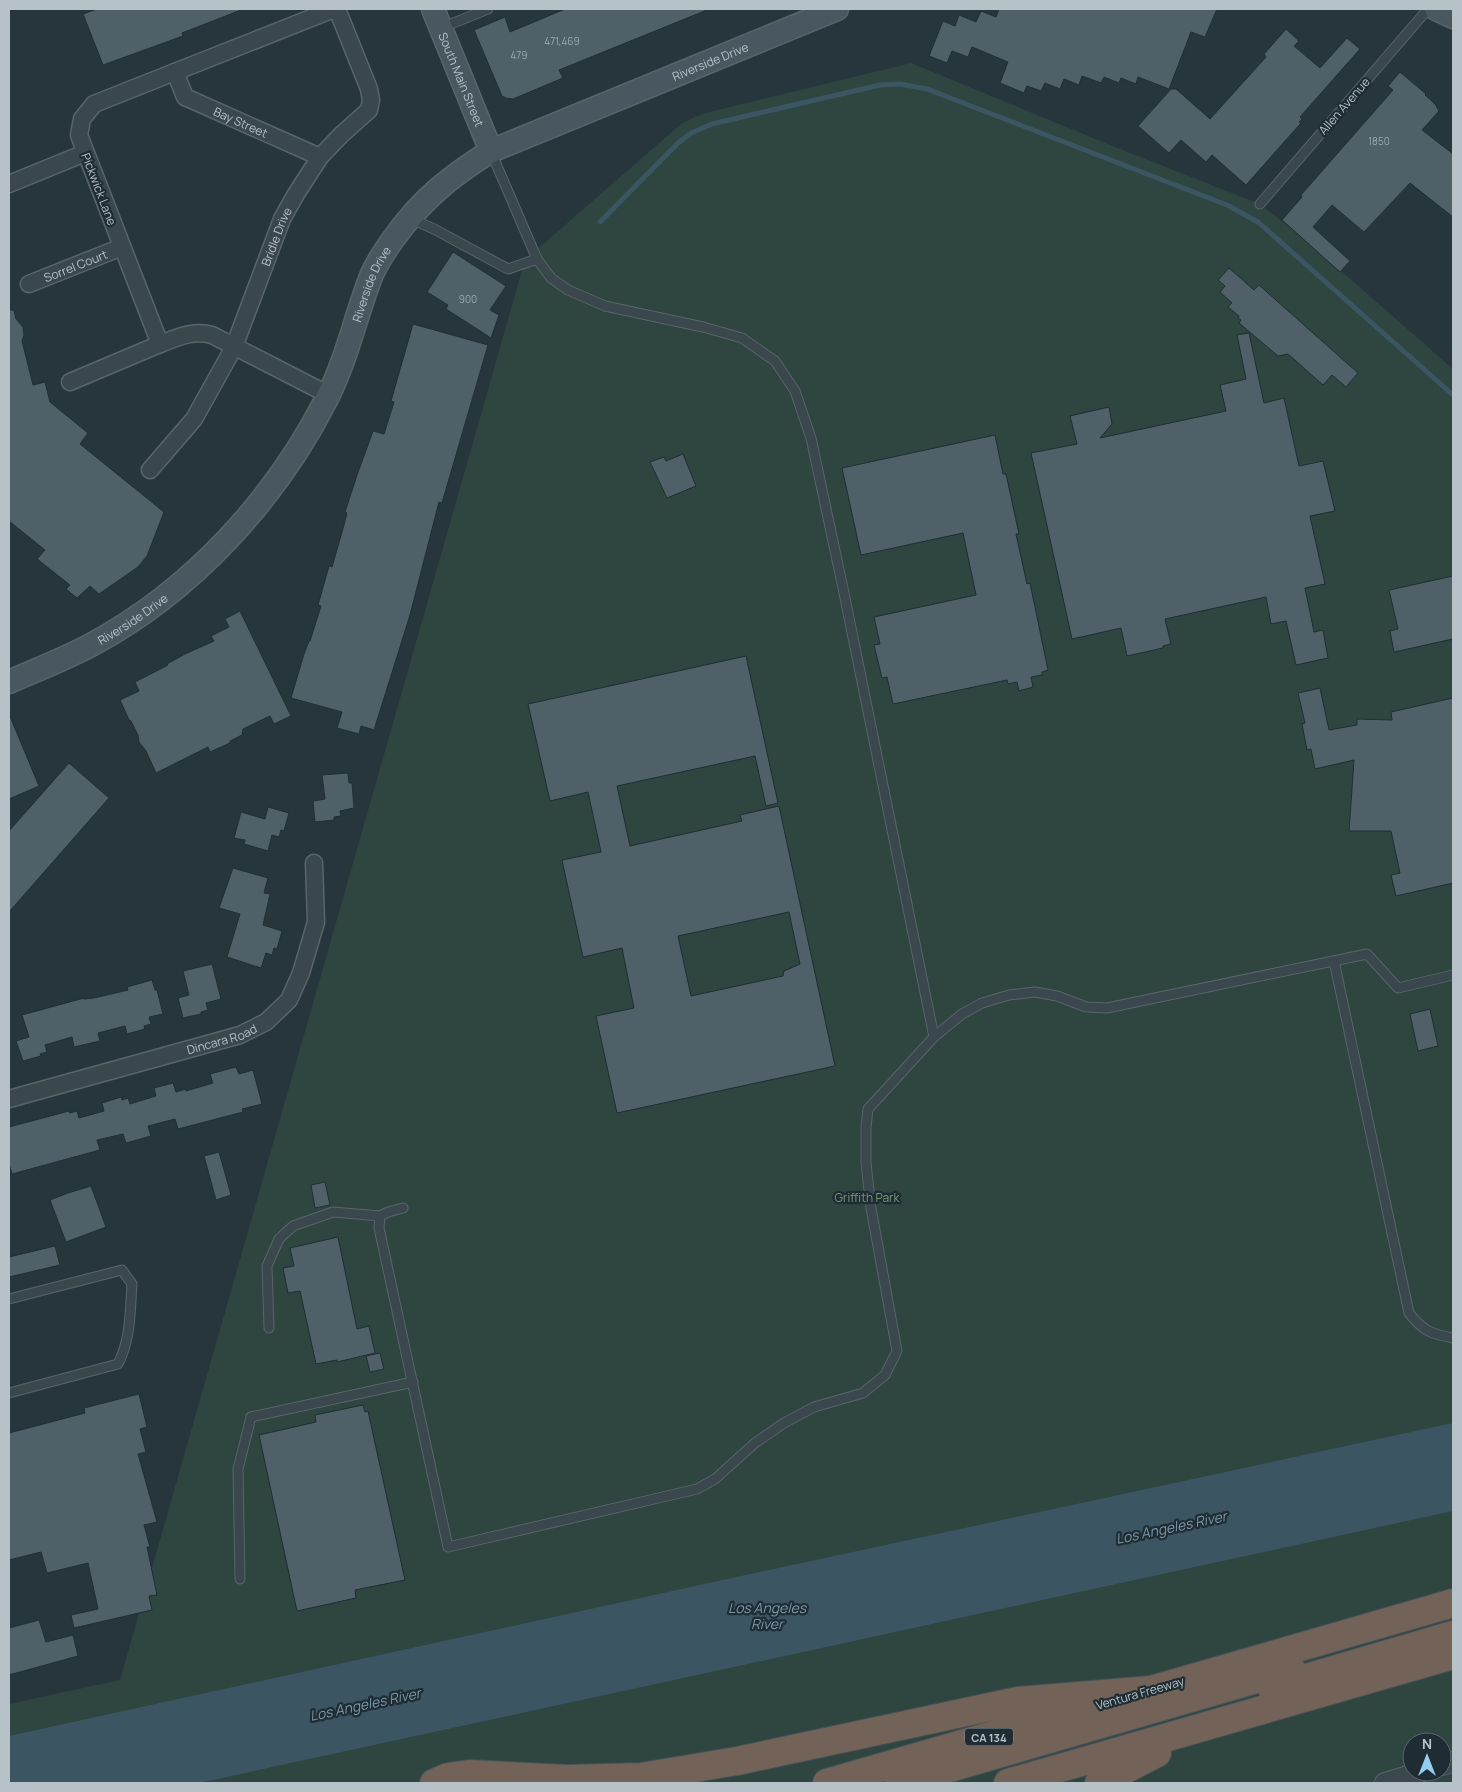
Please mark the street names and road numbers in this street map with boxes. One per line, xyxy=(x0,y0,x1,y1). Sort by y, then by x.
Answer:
street label: South Main Street xyxy=(435,30,489,129)
street label: Riverside Drive xyxy=(669,38,751,84)
street label: Allen Avenue xyxy=(1314,74,1374,138)
street label: Bay Street xyxy=(211,102,271,141)
street label: Pickwick Lane xyxy=(77,150,121,228)
street label: Bridle Drive xyxy=(257,204,296,268)
street label: Riverside Drive xyxy=(348,243,395,324)
street label: Sorrel Court xyxy=(41,245,110,286)
street label: Riverside Drive xyxy=(94,589,171,648)
street label: Dincara Road xyxy=(185,1019,260,1058)
street label: Ventura Freeway xyxy=(1094,1672,1187,1714)
road number: CA 134 xyxy=(965,1728,1013,1745)

